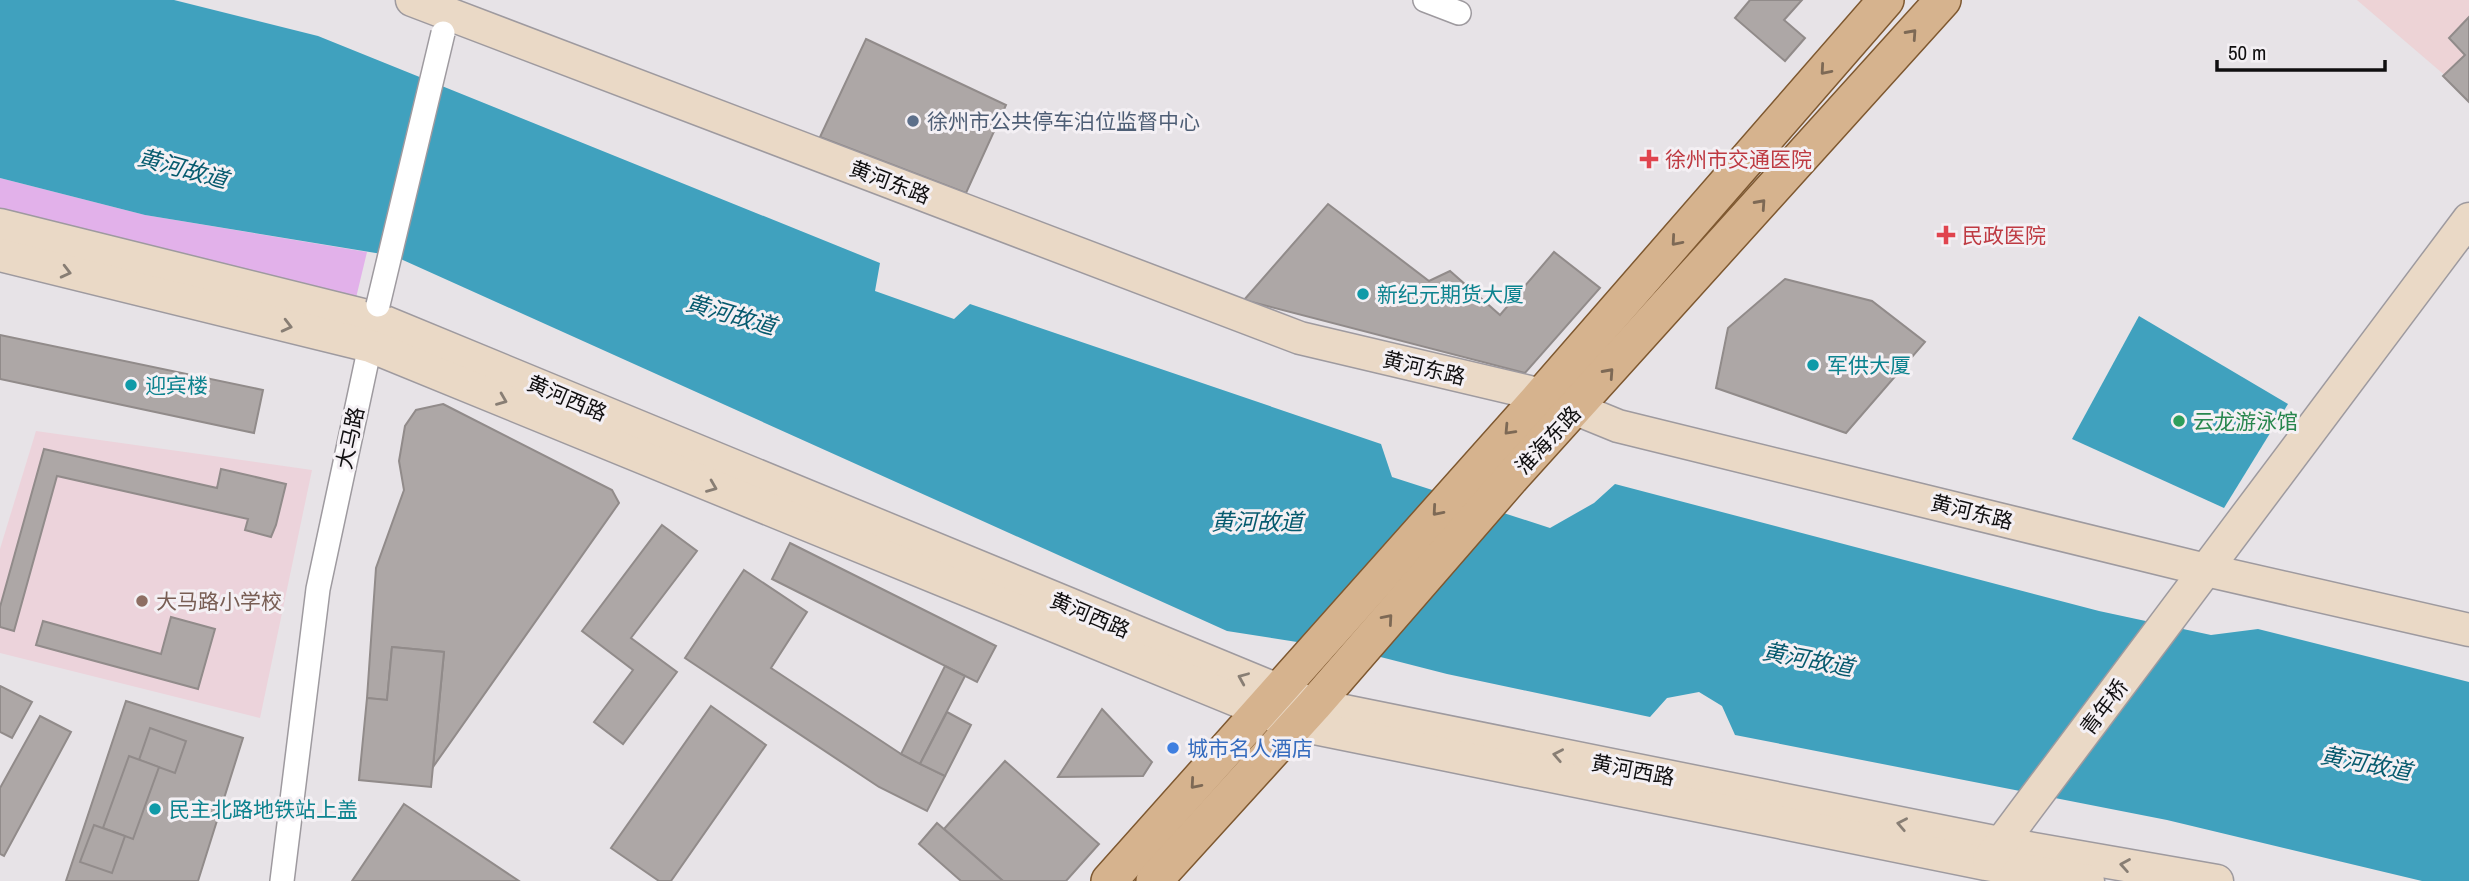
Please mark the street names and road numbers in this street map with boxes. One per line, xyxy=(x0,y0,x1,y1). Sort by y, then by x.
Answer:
street label: 黄河东路 xyxy=(846,153,934,211)
street label: 黄河东路 xyxy=(1380,344,1468,392)
street label: 黄河西路 xyxy=(523,368,611,428)
street label: 淮海东路 xyxy=(1509,399,1587,481)
street label: 大马路 xyxy=(329,404,371,472)
street label: 黄河东路 xyxy=(1928,488,2016,536)
street label: 黄河西路 xyxy=(1046,585,1134,645)
street label: 青年桥 xyxy=(2073,673,2135,741)
street label: 黄河西路 xyxy=(1589,748,1677,792)

